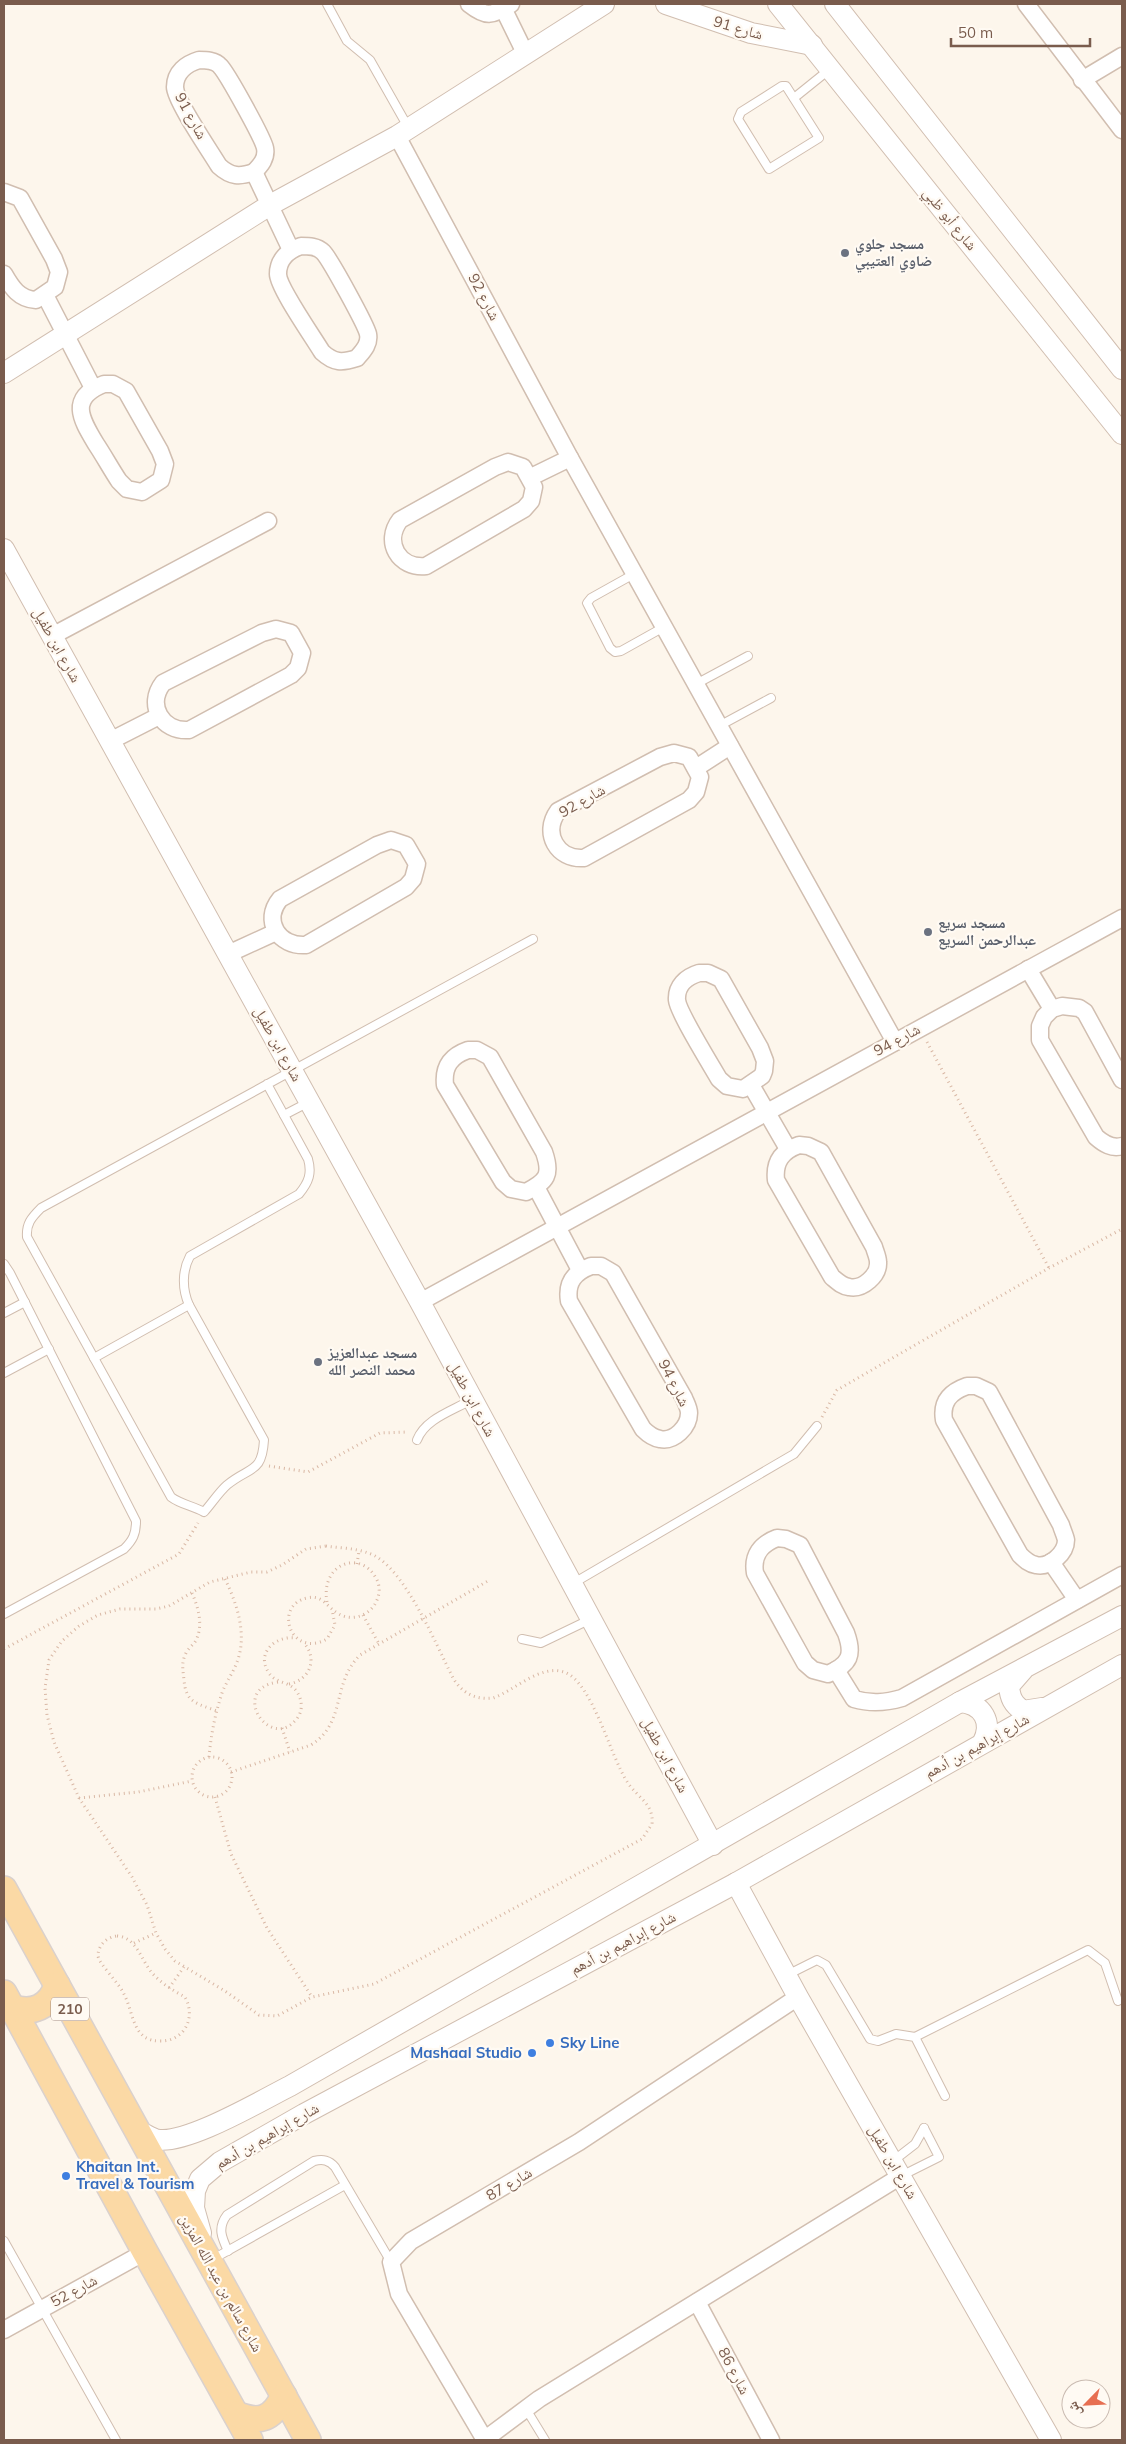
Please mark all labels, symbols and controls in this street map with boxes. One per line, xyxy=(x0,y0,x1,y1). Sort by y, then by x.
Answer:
street label: شارع 91 xyxy=(711,11,765,45)
scale bar xyxy=(951,15,1090,47)
text: 50 m xyxy=(958,23,993,42)
street label: شارع 91 xyxy=(170,89,212,143)
street label: شارع أبو ظبي xyxy=(917,183,982,256)
place label: مسجد جلوي ضاوي العتيبي xyxy=(855,234,932,273)
marker: مسجد جلوي ضاوي العتيبي xyxy=(839,247,851,259)
street label: شارع 92 xyxy=(463,270,505,324)
street label: شارع ابن طفيل xyxy=(28,604,86,686)
street label: شارع 92 xyxy=(555,780,609,822)
place label: مسجد سريع عبدالرحمن السريع xyxy=(938,913,1036,950)
marker: مسجد سريع عبدالرحمن السريع xyxy=(922,926,934,938)
street label: شارع ابن طفيل xyxy=(249,1003,307,1085)
street label: شارع 94 xyxy=(870,1019,924,1061)
place label: مسجد عبدالعزيز محمد النصر الله xyxy=(327,1343,417,1379)
marker: مسجد عبدالعزيز محمد النصر الله xyxy=(312,1356,324,1368)
street label: شارع 94 xyxy=(654,1356,694,1410)
street label: شارع ابن طفيل xyxy=(444,1358,500,1440)
street label: شارع إبراهيم بن أدهم xyxy=(921,1709,1033,1783)
street label: شارع ابن طفيل xyxy=(637,1714,693,1796)
street label: شارع إبراهيم بن أدهم xyxy=(567,1907,679,1979)
road number: 210 xyxy=(51,1998,89,2020)
place label: Sky Line xyxy=(560,2033,620,2052)
marker: Sky Line xyxy=(544,2037,556,2049)
place label: Mashaal Studio xyxy=(410,2043,522,2062)
marker: Mashaal Studio xyxy=(526,2047,538,2059)
street label: شارع إبراهيم بن أدهم xyxy=(211,2098,323,2174)
street label: شارع ابن طفيل xyxy=(864,2121,922,2203)
place label: Khaitan Int. Travel & Tourism xyxy=(76,2157,195,2193)
street label: شارع 87 xyxy=(482,2162,536,2206)
marker: Khaitan Int. Travel & Tourism xyxy=(60,2170,72,2182)
street label: شارع سالم بن عبد الله المزين xyxy=(175,2210,267,2356)
street label: شارع 52 xyxy=(47,2270,101,2312)
street label: شارع 86 xyxy=(713,2344,755,2398)
north arrow xyxy=(1061,2379,1111,2429)
text: ش xyxy=(1063,2399,1085,2420)

